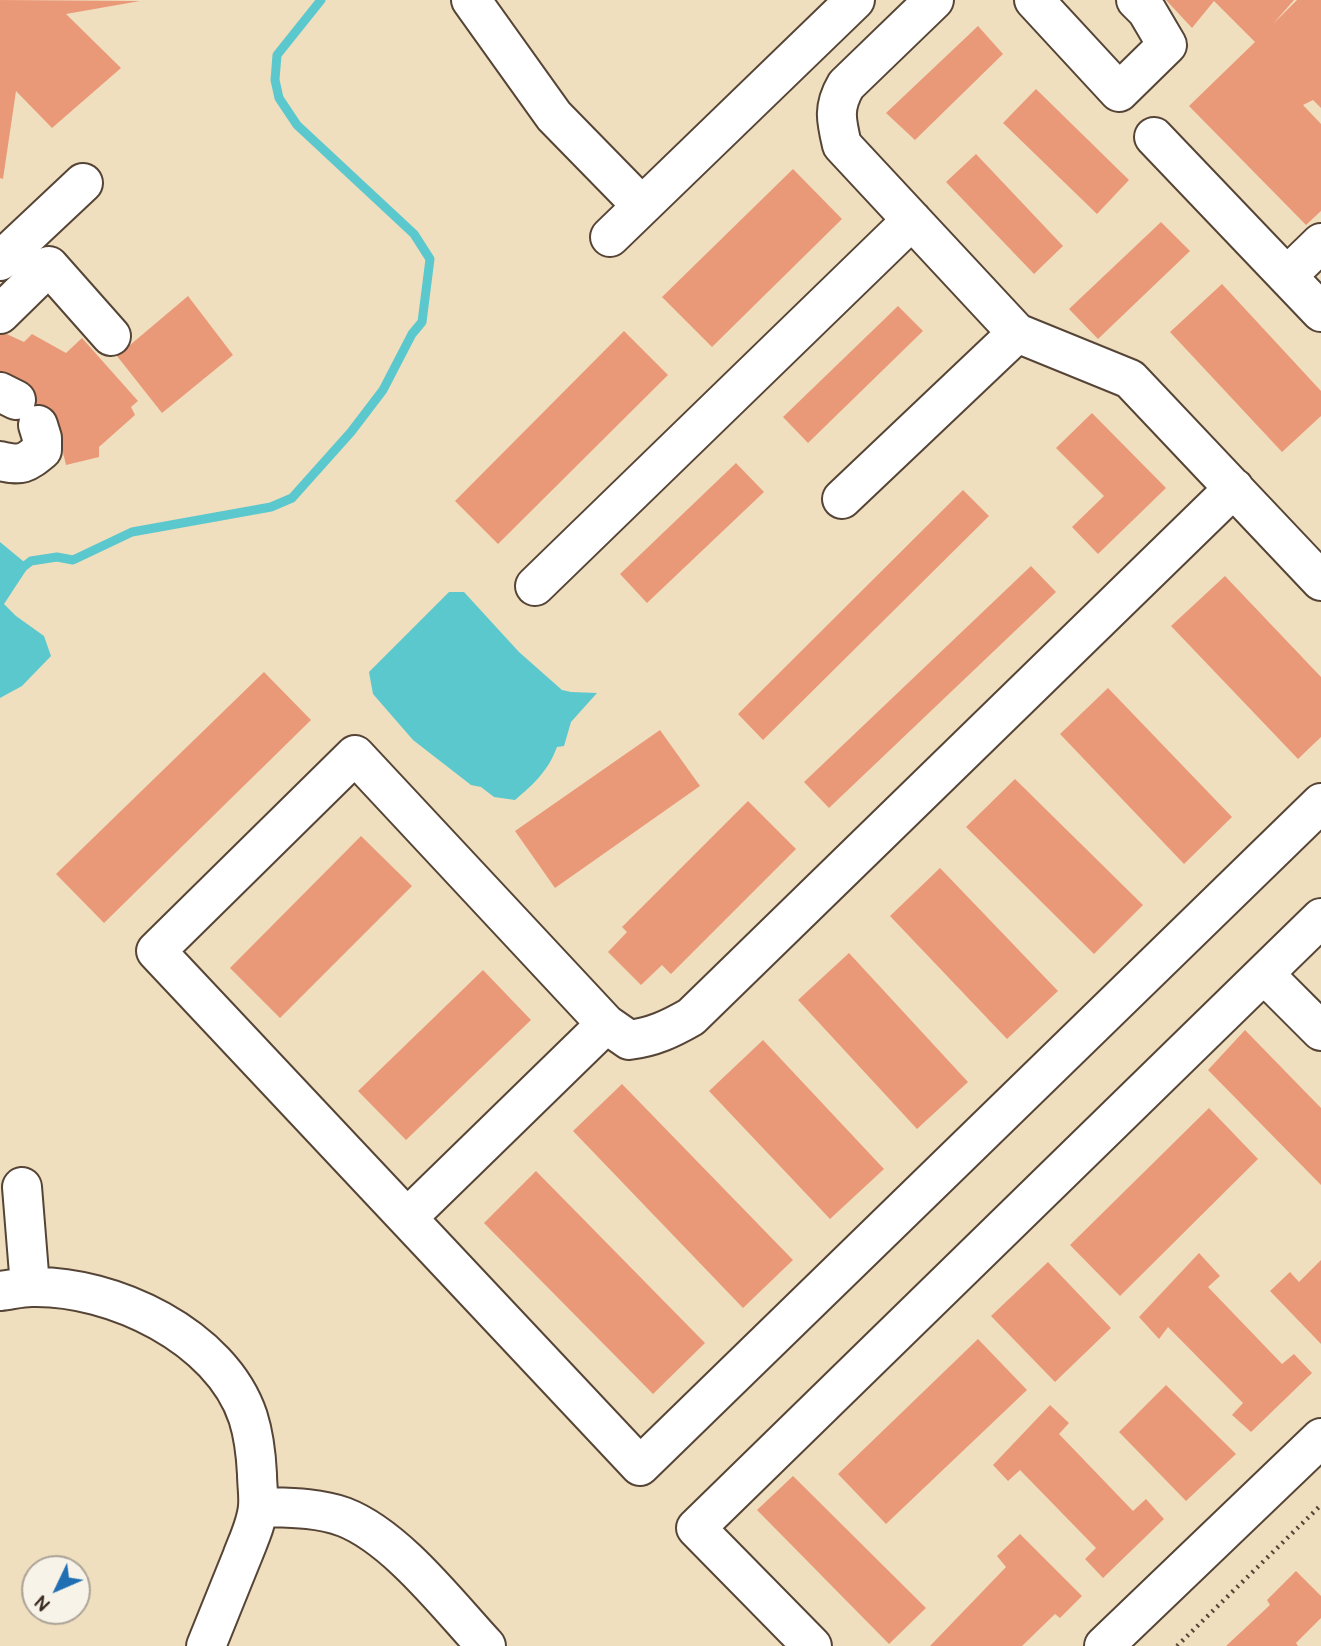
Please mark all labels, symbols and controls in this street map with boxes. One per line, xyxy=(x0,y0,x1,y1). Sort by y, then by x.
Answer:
north arrow xyxy=(21,1555,91,1625)
text: N xyxy=(29,1590,55,1616)

